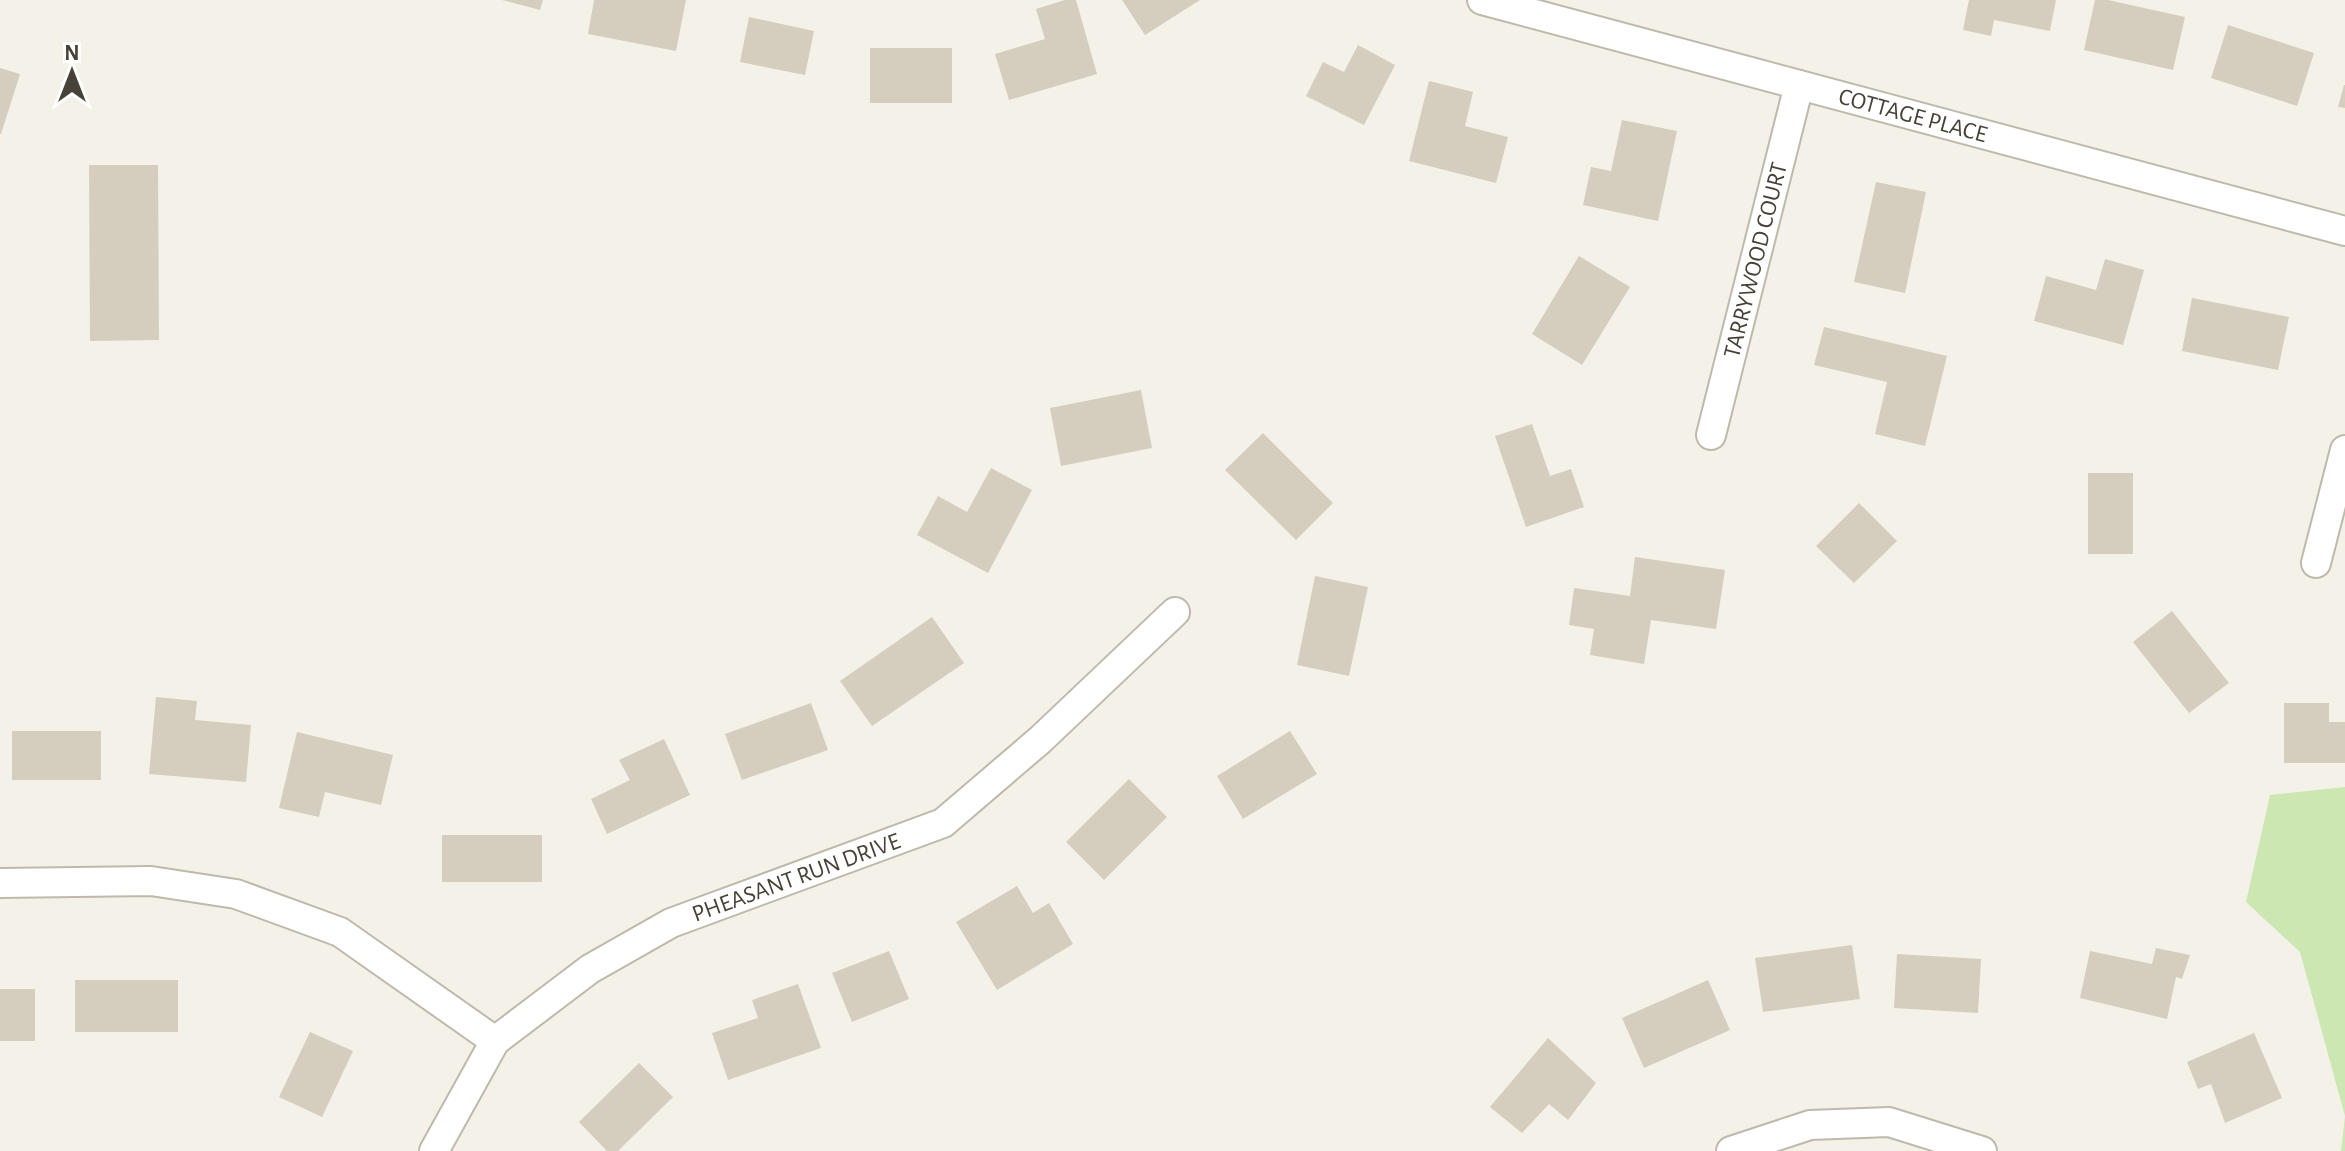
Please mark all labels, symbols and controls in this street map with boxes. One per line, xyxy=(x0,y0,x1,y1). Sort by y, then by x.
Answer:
north arrow xyxy=(32,32,112,112)
text: N xyxy=(64,42,80,64)
street label: COTTAGE PLACE xyxy=(1836,85,1990,147)
street label: TARRYWOOD COURT xyxy=(1720,160,1792,361)
street label: PHEASANT RUN DRIVE xyxy=(689,829,904,927)

